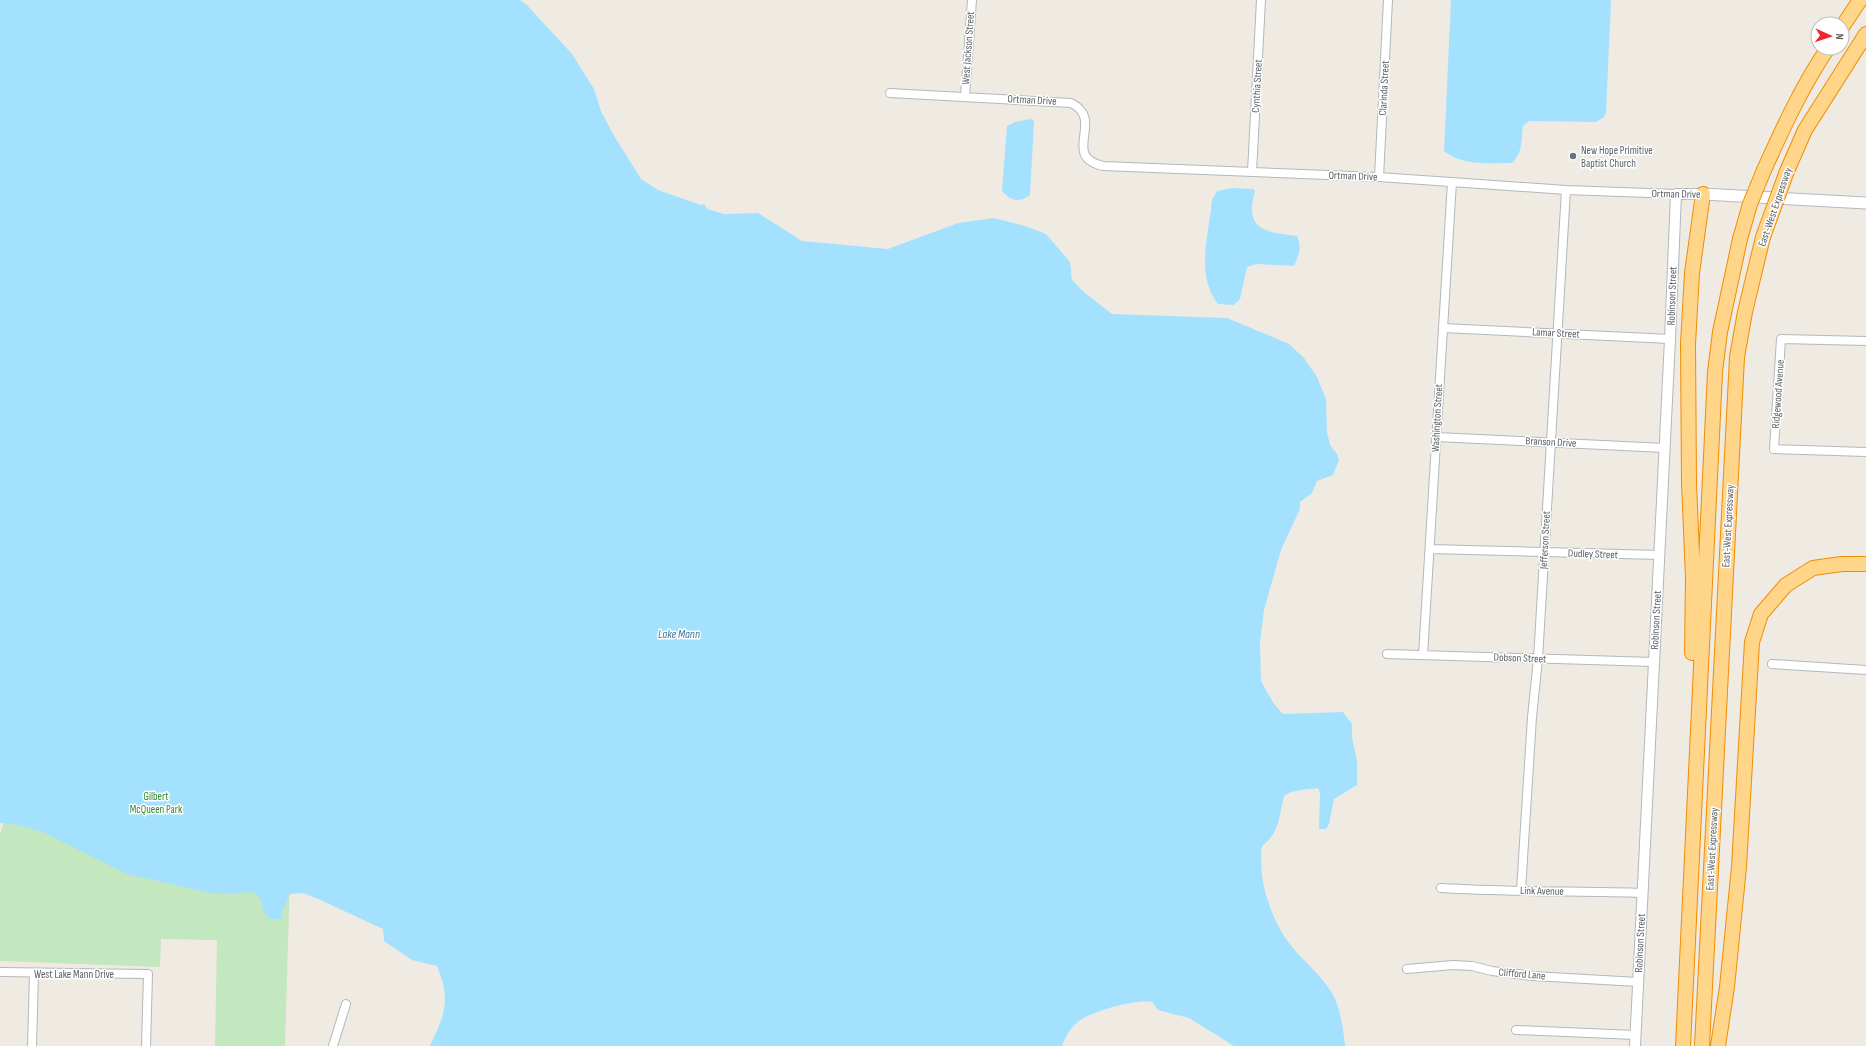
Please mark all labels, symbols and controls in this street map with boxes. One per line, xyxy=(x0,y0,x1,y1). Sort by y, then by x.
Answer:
street label: West Jackson Street xyxy=(959,10,977,85)
north arrow xyxy=(1810,16,1850,56)
text: N xyxy=(1833,33,1846,40)
street label: Cynthia Street xyxy=(1249,58,1265,113)
street label: Clarinda Street xyxy=(1376,59,1392,116)
street label: Ortman Drive xyxy=(1007,92,1057,108)
place label: New Hope Primitive Baptist Church xyxy=(1581,144,1653,170)
marker: New Hope Primitive Baptist Church xyxy=(1568,151,1578,161)
street label: East-West Expressway xyxy=(1755,165,1795,248)
street label: Ortman Drive xyxy=(1328,169,1378,183)
street label: Ortman Drive xyxy=(1651,187,1701,201)
street label: Robinson Street xyxy=(1664,266,1680,326)
street label: Lamar Street xyxy=(1532,325,1581,341)
street label: Ridgewood Avenue xyxy=(1769,359,1787,429)
street label: Washington Street xyxy=(1429,383,1445,452)
street label: Branson Drive xyxy=(1525,434,1577,450)
street label: East-West Expressway xyxy=(1719,484,1737,568)
street label: Jefferson Street xyxy=(1537,510,1553,570)
street label: Dudley Street xyxy=(1568,547,1619,561)
street label: Robinson Street xyxy=(1648,590,1664,650)
water label: Lake Mann xyxy=(658,627,700,642)
street label: Dobson Street xyxy=(1493,651,1547,665)
park label: Gilbert McQueen Park xyxy=(130,790,183,816)
street label: East-West Expressway xyxy=(1703,807,1721,891)
street label: Link Avenue xyxy=(1520,884,1564,898)
street label: Robinson Street xyxy=(1632,913,1648,973)
street label: Clifford Lane xyxy=(1498,965,1546,983)
street label: West Lake Mann Drive xyxy=(34,968,114,981)

